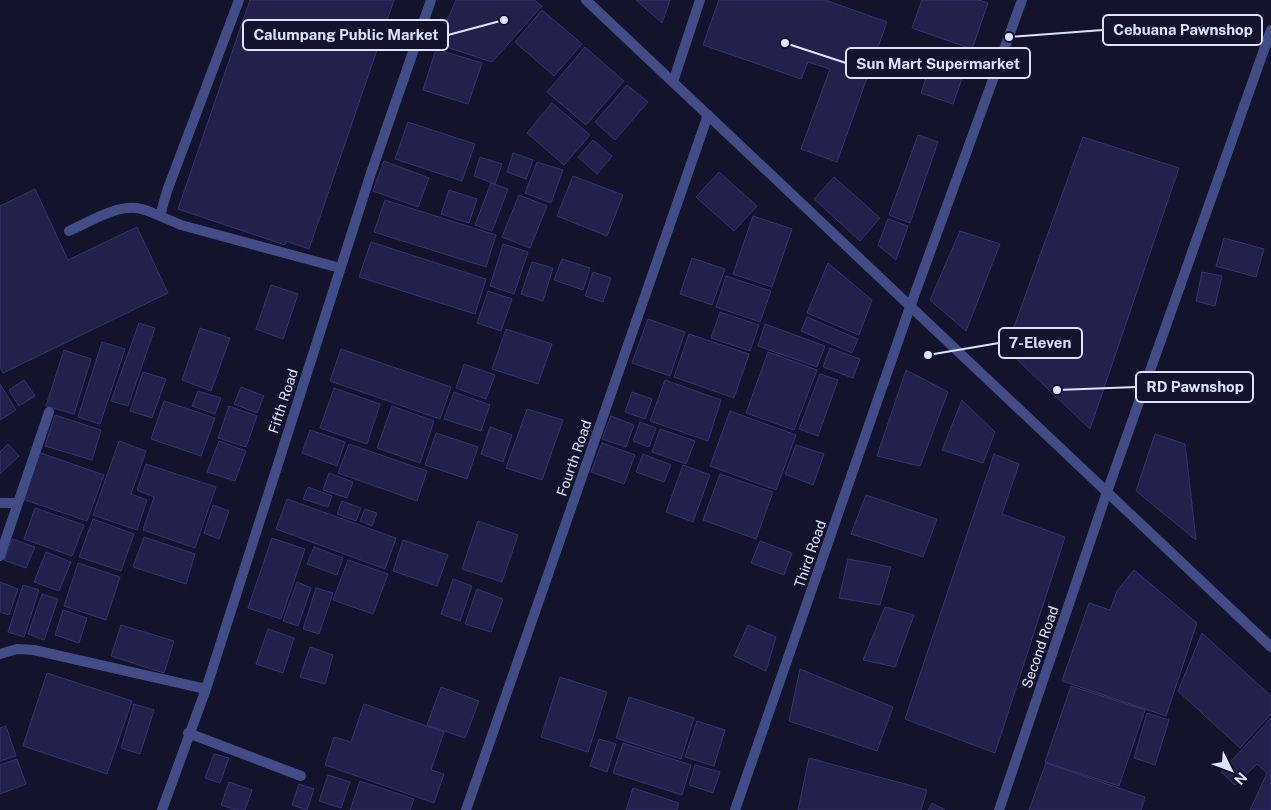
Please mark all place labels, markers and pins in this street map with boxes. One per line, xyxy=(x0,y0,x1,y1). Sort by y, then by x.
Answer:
callout: Cebuana Pawnshop xyxy=(1103,15,1262,45)
callout: Calumpang Public Market xyxy=(243,20,448,50)
callout: Sun Mart Supermarket xyxy=(846,48,1030,78)
callout: 7-Eleven xyxy=(999,328,1082,358)
callout: RD Pawnshop xyxy=(1136,372,1253,402)

